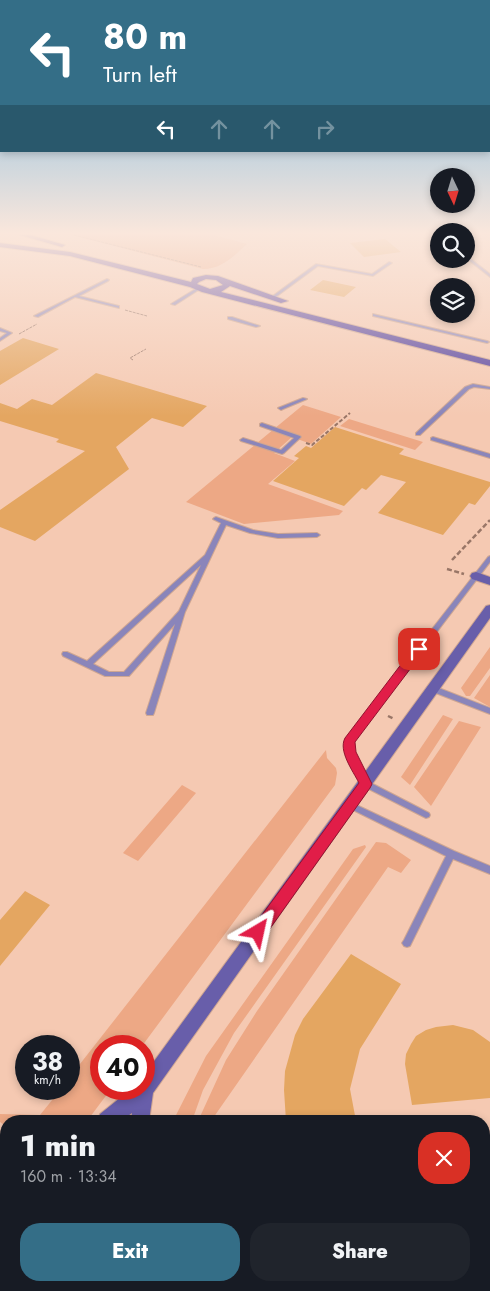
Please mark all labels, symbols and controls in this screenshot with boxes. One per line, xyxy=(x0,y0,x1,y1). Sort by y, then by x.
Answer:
text: 80 m xyxy=(103,12,187,62)
icon: left xyxy=(20,20,85,85)
text: Turn left xyxy=(103,58,177,90)
icon: left xyxy=(152,115,180,143)
icon: ahead xyxy=(205,115,233,143)
icon: ahead xyxy=(258,115,286,143)
icon: right xyxy=(311,115,339,143)
north arrow xyxy=(430,168,475,212)
map controls xyxy=(430,168,475,323)
button: search xyxy=(430,223,475,268)
button: layers xyxy=(430,278,475,323)
pin xyxy=(398,628,440,670)
icon: arrive xyxy=(405,635,433,663)
position arrow xyxy=(231,905,283,957)
speed limit sign: 40 xyxy=(90,1035,155,1100)
text: 38 xyxy=(32,1043,63,1079)
text: km/h xyxy=(34,1071,61,1089)
text: 1 min xyxy=(20,1124,96,1167)
button: close xyxy=(418,1132,470,1184)
text: 160 m · 13:34 xyxy=(20,1165,117,1188)
button: Exit xyxy=(20,1223,240,1281)
button: Share xyxy=(250,1223,470,1281)

